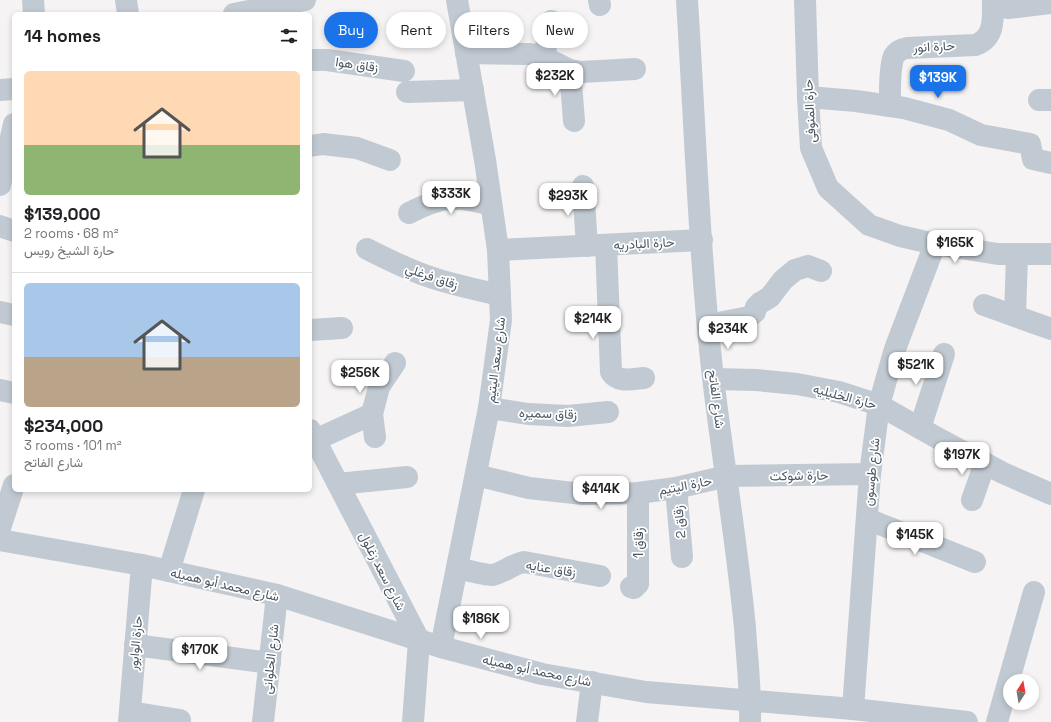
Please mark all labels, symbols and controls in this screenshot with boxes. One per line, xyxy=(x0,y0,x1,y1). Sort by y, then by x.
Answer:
chip: Buy xyxy=(324,12,378,48)
chip: Rent xyxy=(386,12,446,48)
chip: Filters xyxy=(454,12,524,48)
chip: New xyxy=(532,12,588,48)
text: 14 homes xyxy=(24,25,101,47)
icon: filters xyxy=(278,25,300,47)
street label: حارة انور xyxy=(912,37,956,56)
street label: زقاق هوا xyxy=(334,53,379,76)
pin: $232K xyxy=(527,63,583,97)
pin: $139K xyxy=(910,65,966,99)
text: $232K xyxy=(535,67,575,84)
text: $139K xyxy=(919,69,957,86)
street label: حارة المنوفى xyxy=(799,78,820,143)
icon: home xyxy=(126,97,198,169)
pin: $333K xyxy=(423,181,479,215)
pin: $293K xyxy=(540,183,596,217)
text: $333K xyxy=(431,185,471,202)
text: $293K xyxy=(548,187,588,204)
text: $139,000 xyxy=(24,203,101,225)
text: 2 rooms · 68 m² xyxy=(24,225,118,242)
pin: $165K xyxy=(927,230,983,264)
street label: حارة البادريه xyxy=(613,233,675,254)
text: $165K xyxy=(936,234,974,251)
text: حارة الشيخ رويس xyxy=(24,242,115,259)
street label: زقاق فرغلي xyxy=(403,260,460,295)
pin: $214K xyxy=(565,306,621,340)
icon: home xyxy=(126,309,198,381)
text: $214K xyxy=(574,310,612,327)
street label: شارع سعد اليتيم xyxy=(482,316,510,404)
pin: $234K xyxy=(700,316,756,350)
text: $234K xyxy=(708,320,748,337)
pin: $521K xyxy=(888,352,944,386)
text: $521K xyxy=(897,356,935,373)
pin: $256K xyxy=(332,360,388,394)
text: $256K xyxy=(340,364,380,381)
street label: شارع الفاتح xyxy=(703,369,729,430)
street label: حارة الخليليه xyxy=(811,380,879,413)
street label: زقاق سميره xyxy=(519,404,577,423)
text: $234,000 xyxy=(24,415,103,437)
text: 3 rooms · 101 m² xyxy=(24,437,122,454)
street label: شارع طوسون xyxy=(859,437,885,507)
pin: $197K xyxy=(934,442,990,476)
text: $197K xyxy=(944,446,980,463)
text: شارع الفاتح xyxy=(24,454,83,471)
street label: حارة شوكت xyxy=(769,466,829,485)
street label: حارة اليتيم xyxy=(657,472,714,499)
pin: $414K xyxy=(573,476,629,510)
text: $414K xyxy=(582,480,620,497)
street label: زقاق 2 xyxy=(670,505,689,539)
pin: $145K xyxy=(887,522,943,556)
text: $145K xyxy=(896,526,934,543)
street label: زقاق 1 xyxy=(630,528,647,558)
street label: شارع سعد زغلول xyxy=(355,529,410,614)
street label: زقاق عنايه xyxy=(525,556,577,581)
street label: شارع محمد أبو هميله xyxy=(169,564,281,606)
pin: $186K xyxy=(453,606,509,640)
text: $186K xyxy=(462,610,500,627)
street label: حارة الوابور xyxy=(125,615,146,672)
street label: شارع الحلوانى xyxy=(258,623,284,695)
pin: $170K xyxy=(172,637,228,671)
text: $170K xyxy=(181,641,219,658)
street label: شارع محمد أبو هميله xyxy=(481,651,593,691)
north arrow xyxy=(1003,674,1039,710)
map controls xyxy=(1003,674,1039,710)

